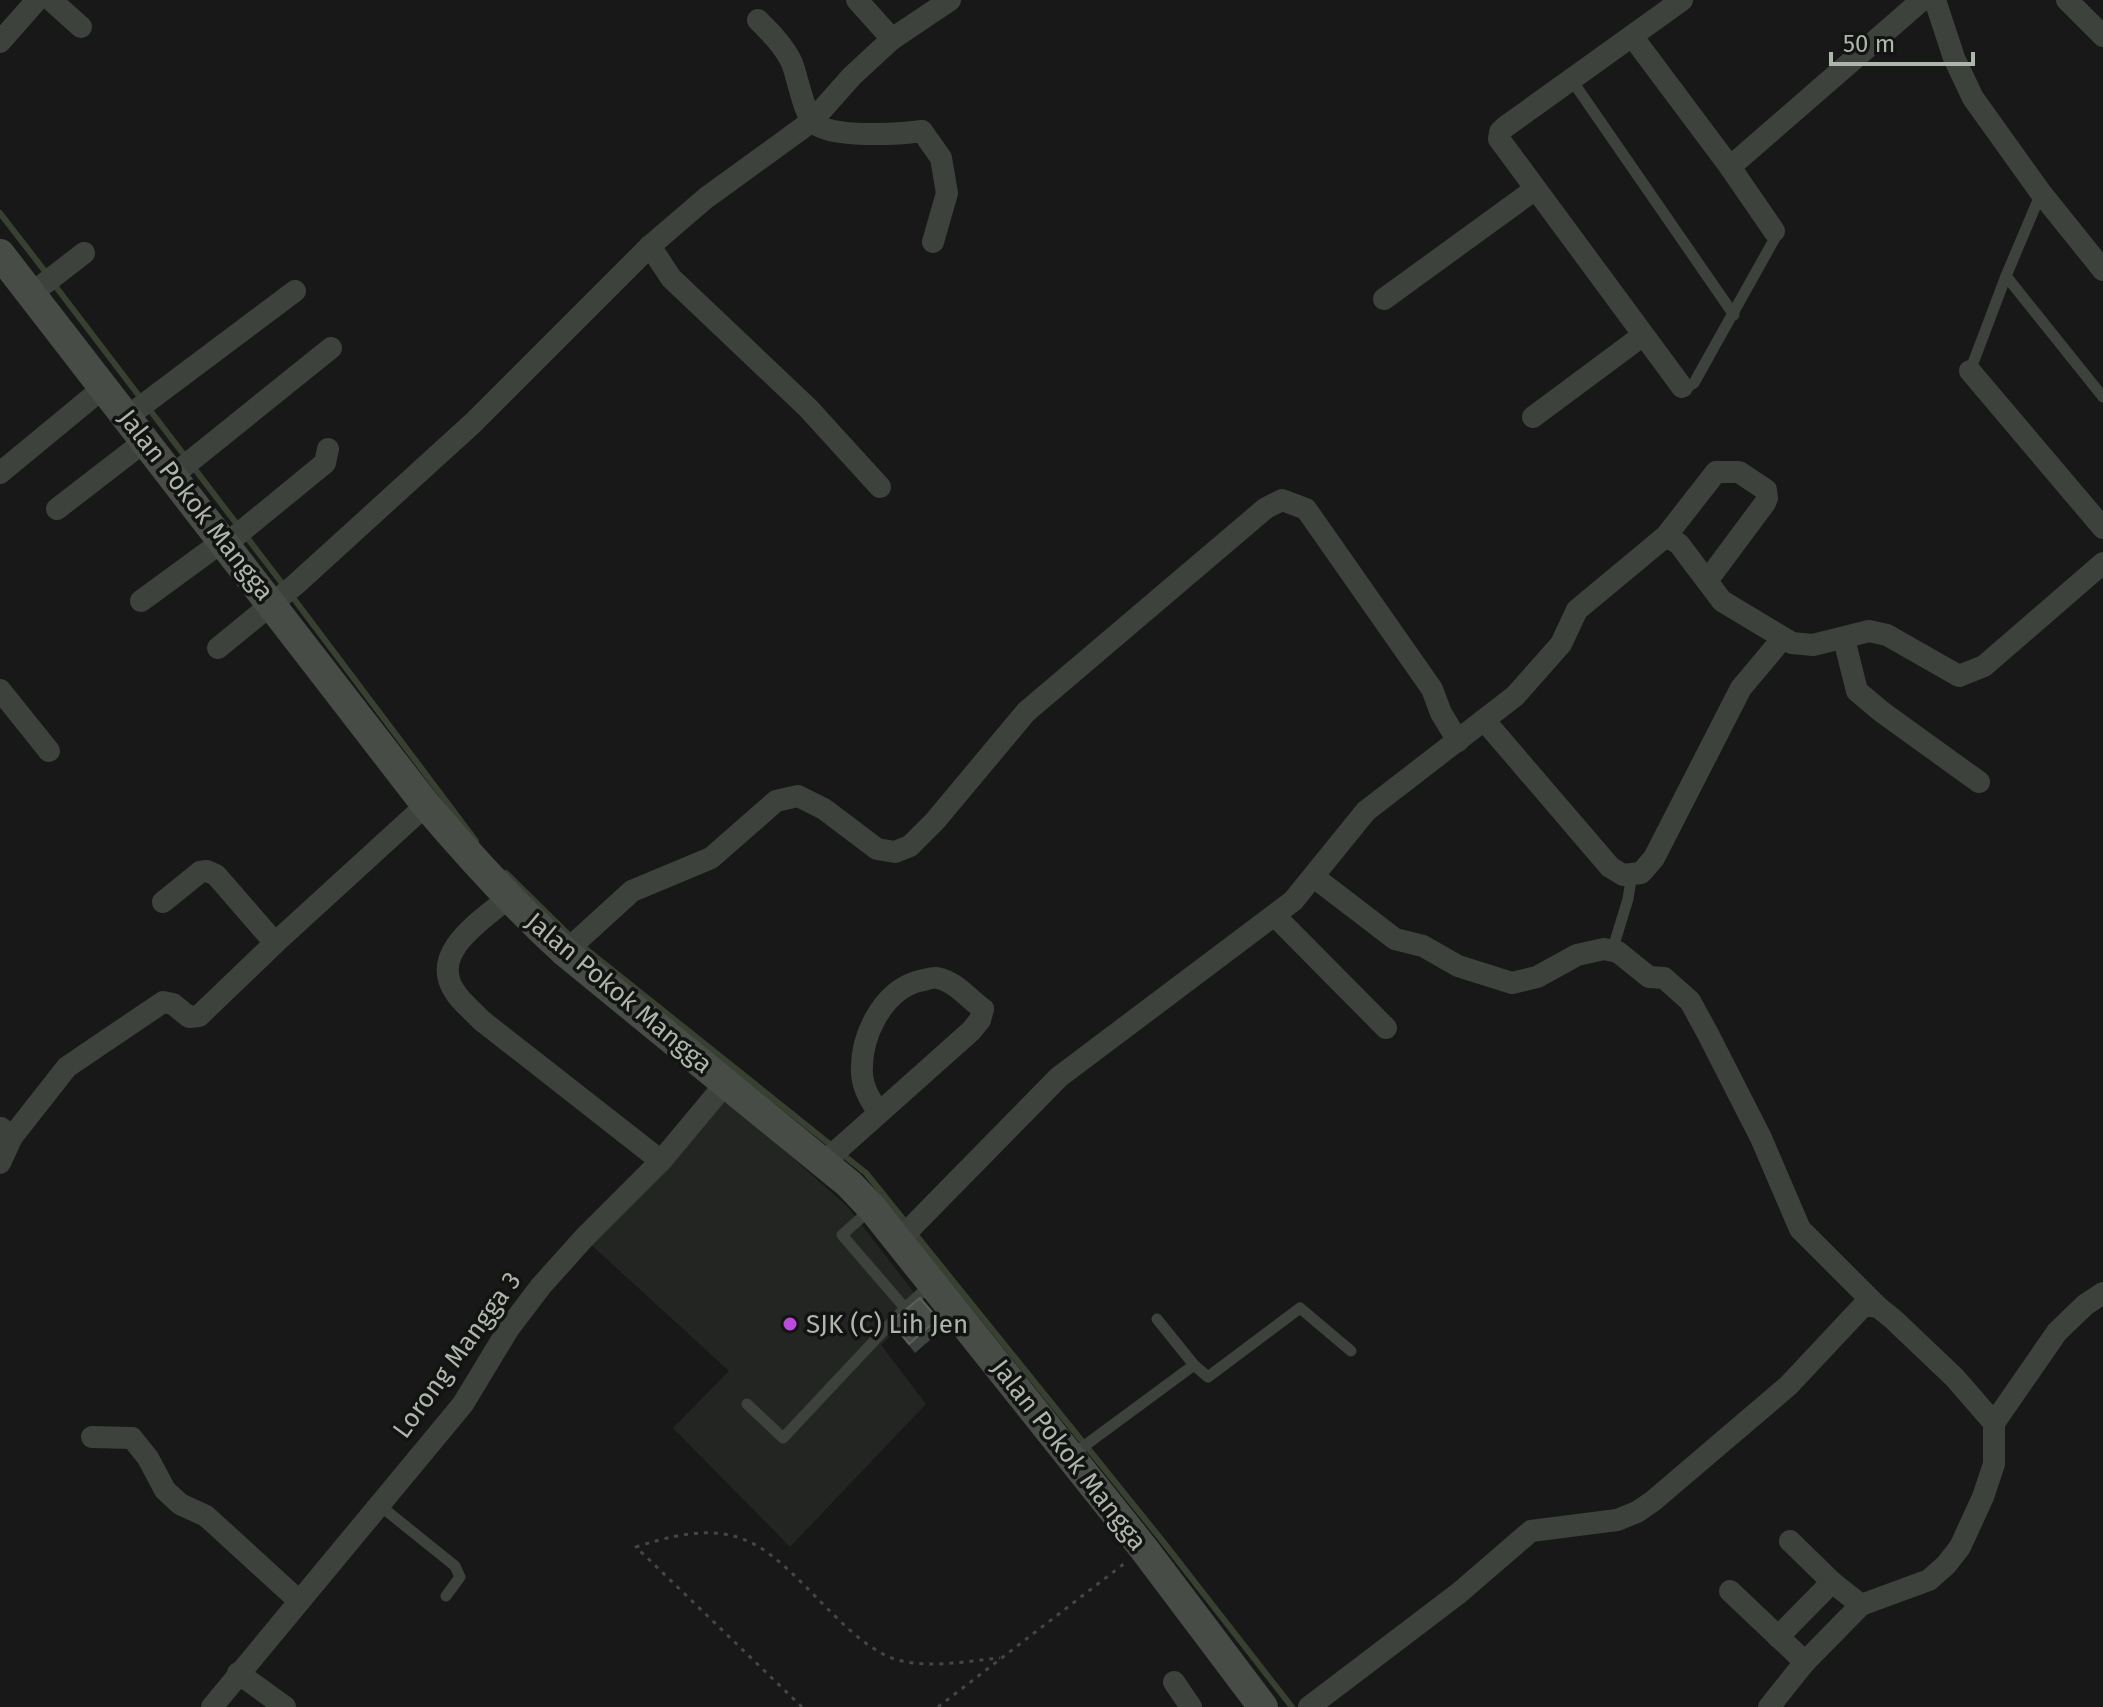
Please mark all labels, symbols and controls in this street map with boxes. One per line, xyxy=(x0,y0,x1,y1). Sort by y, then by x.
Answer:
scale bar xyxy=(1831,16,1973,66)
text: 50 m xyxy=(1843,30,1895,58)
street label: Jalan Pokok Mangga xyxy=(112,403,280,607)
street label: Jalan Pokok Mangga xyxy=(519,906,719,1080)
street label: Lorong Mangga 3 xyxy=(386,1266,528,1444)
place label: SJK (C) Lih Jen xyxy=(806,1309,968,1340)
marker: SJK (C) Lih Jen xyxy=(781,1315,799,1333)
street label: Jalan Pokok Mangga xyxy=(985,1353,1153,1557)

